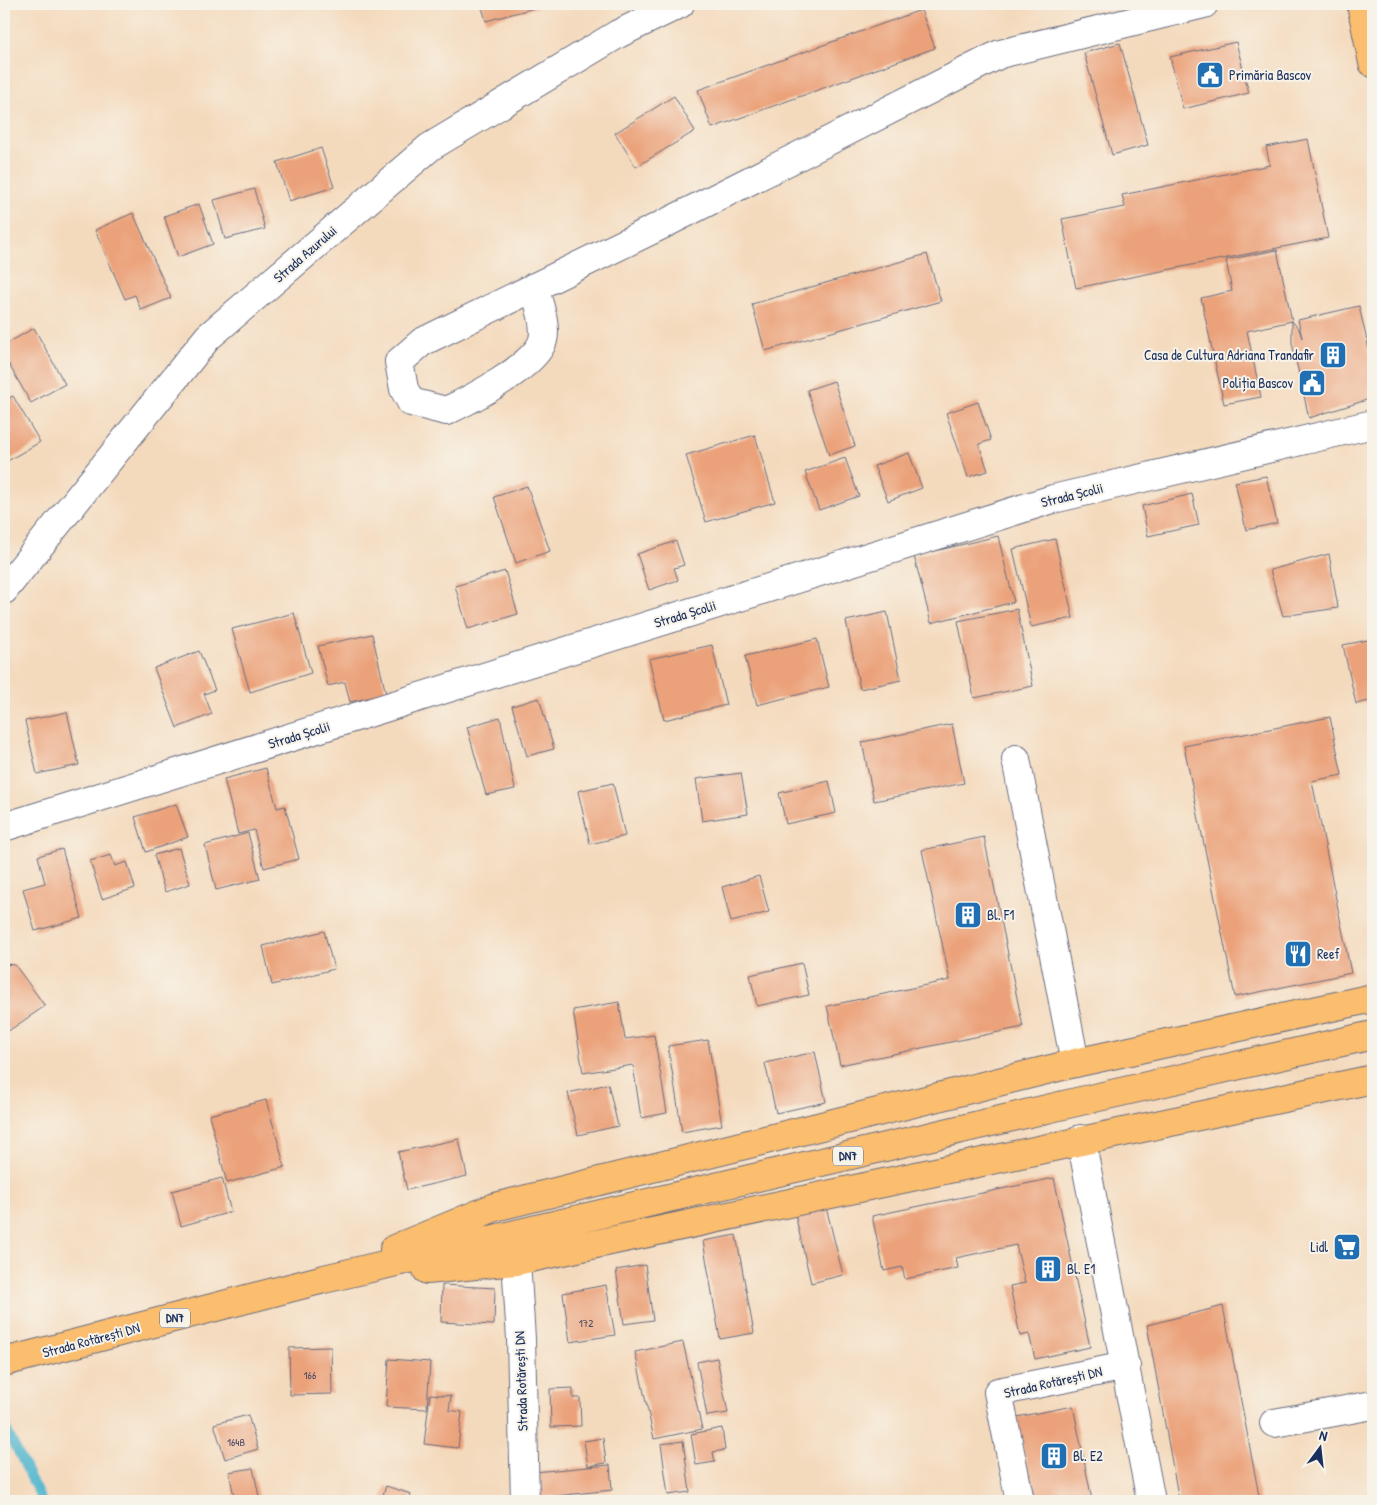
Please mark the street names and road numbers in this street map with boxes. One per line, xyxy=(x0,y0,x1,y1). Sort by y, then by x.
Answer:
street label: Strada Azurului xyxy=(269,221,340,286)
street label: Strada Școlii xyxy=(1039,478,1105,511)
street label: Strada Școlii xyxy=(652,595,718,632)
street label: Strada Școlii xyxy=(266,716,332,753)
road number: DN7 xyxy=(833,1146,863,1166)
road number: DN7 xyxy=(160,1309,190,1328)
street label: Strada Rotărești DN xyxy=(40,1317,142,1362)
street label: Strada Rotărești DN xyxy=(509,1331,532,1431)
street label: Strada Rotărești DN xyxy=(1002,1361,1104,1402)

